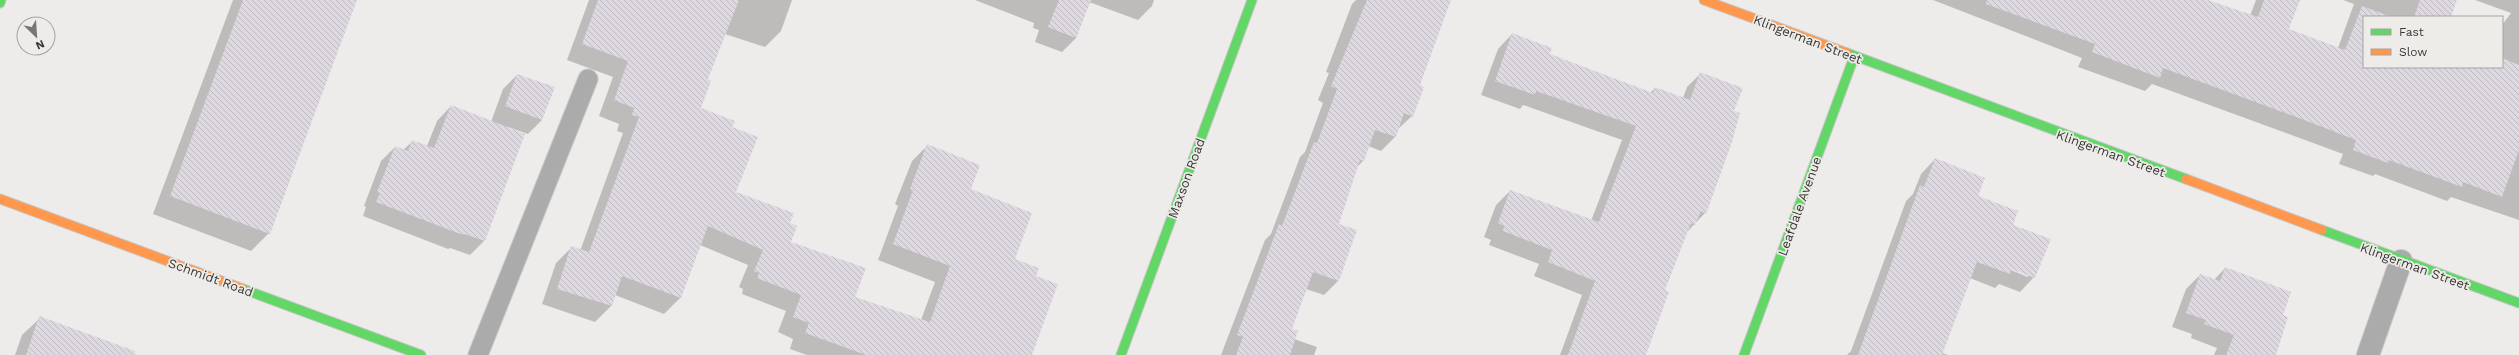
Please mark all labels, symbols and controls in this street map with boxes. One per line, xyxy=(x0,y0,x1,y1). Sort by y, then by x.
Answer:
street label: Klingerman Street xyxy=(1751,12,1865,67)
north arrow xyxy=(16,16,56,56)
legend xyxy=(2363,16,2503,68)
text: Fast xyxy=(2399,25,2424,39)
text: N xyxy=(34,37,46,52)
text: Slow xyxy=(2399,45,2427,59)
street label: Klingerman Street xyxy=(2054,127,2168,180)
street label: Maxson Road xyxy=(1165,136,1208,220)
street label: Leafdale Avenue xyxy=(1775,155,1824,258)
street label: Klingerman Street xyxy=(2358,240,2472,293)
street label: Schmidt Road xyxy=(166,255,255,300)

